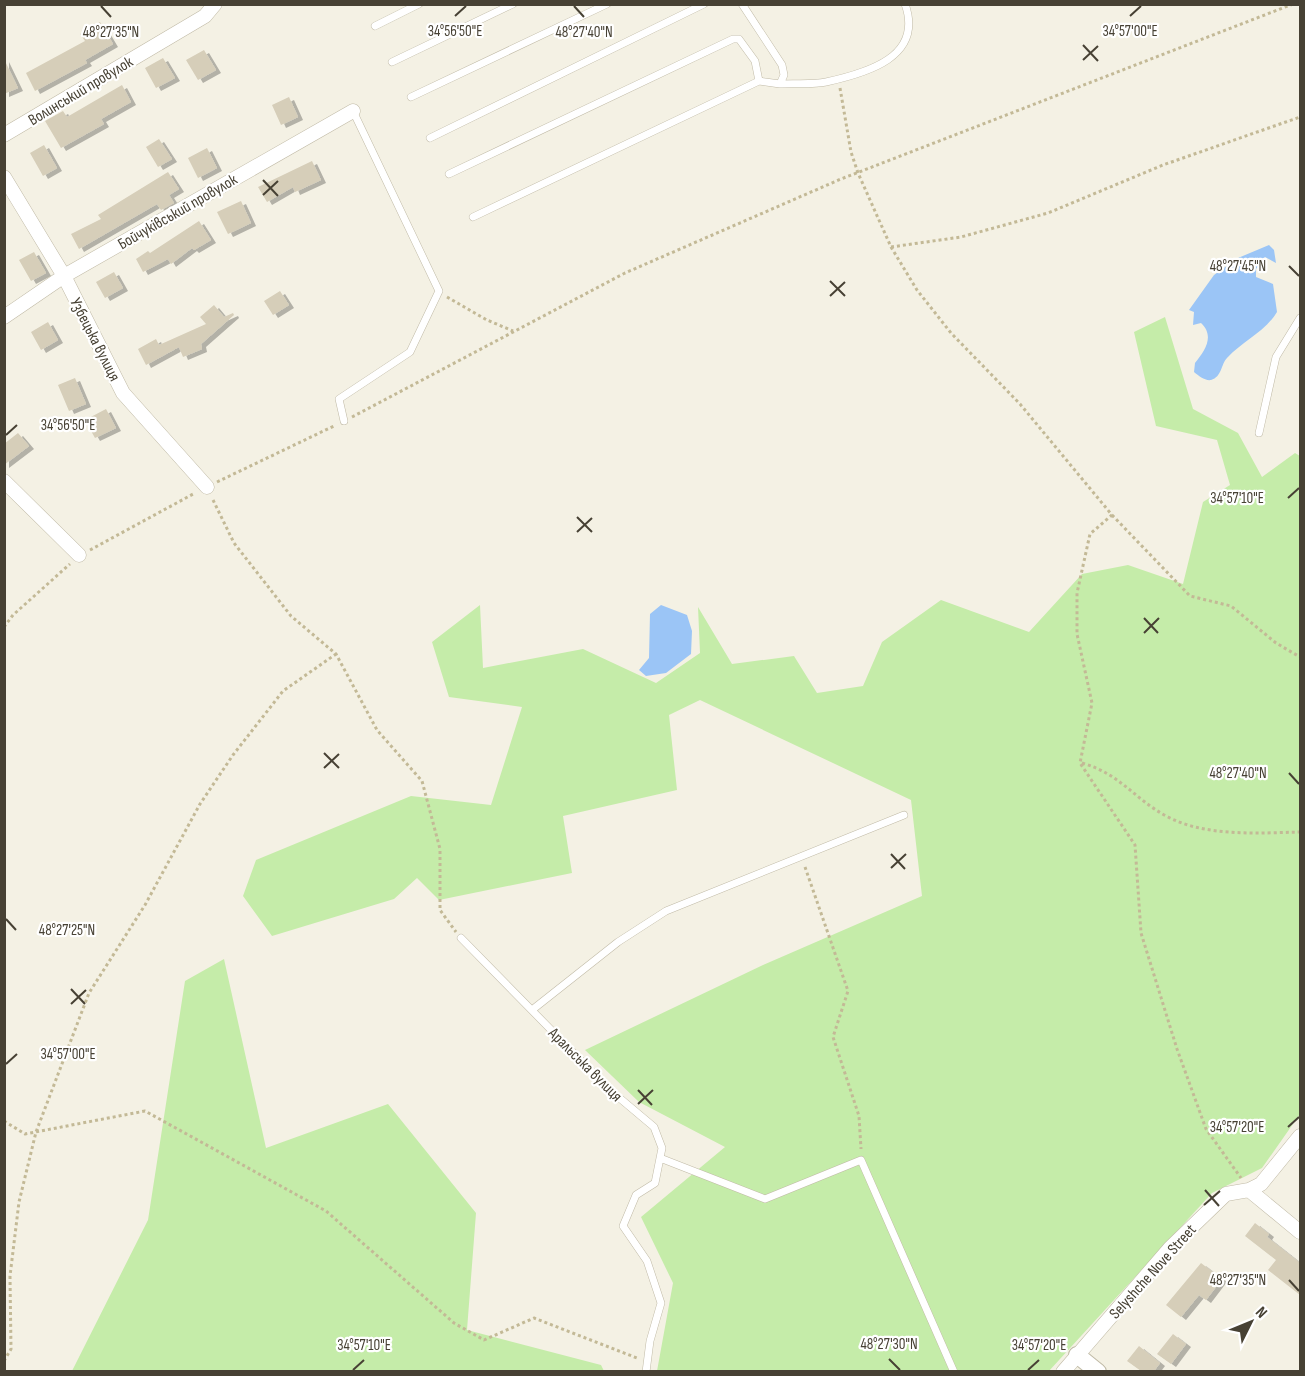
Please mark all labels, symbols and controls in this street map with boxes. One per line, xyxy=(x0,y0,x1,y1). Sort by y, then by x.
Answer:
text: 34°56'50"E xyxy=(428,22,482,41)
text: 34°57'00"E xyxy=(1102,22,1158,41)
text: 48°27'35"N xyxy=(83,23,139,42)
text: 48°27'40"N xyxy=(555,23,613,42)
street label: Волинський провулок xyxy=(25,52,137,130)
street label: Бойчуківський провулок xyxy=(115,170,242,254)
text: 48°27'45"N xyxy=(1210,257,1266,276)
street label: Узбецька вулиця xyxy=(66,295,124,385)
text: 34°56'50"E xyxy=(41,416,95,435)
text: 34°57'10"E xyxy=(1210,489,1264,508)
text: 48°27'40"N xyxy=(1209,764,1267,783)
text: 48°27'25"N xyxy=(39,921,95,940)
street label: Аральська вулиця xyxy=(543,1023,626,1106)
text: 34°57'00"E xyxy=(40,1045,96,1064)
text: 34°57'20"E xyxy=(1210,1118,1264,1137)
street label: Selyshche Nove Street xyxy=(1106,1221,1201,1323)
text: 48°27'35"N xyxy=(1210,1271,1266,1290)
north arrow xyxy=(1221,1292,1281,1352)
text: N xyxy=(1251,1303,1271,1322)
text: 48°27'30"N xyxy=(860,1335,918,1354)
text: 34°57'10"E xyxy=(337,1336,391,1355)
text: 34°57'20"E xyxy=(1012,1336,1066,1355)

